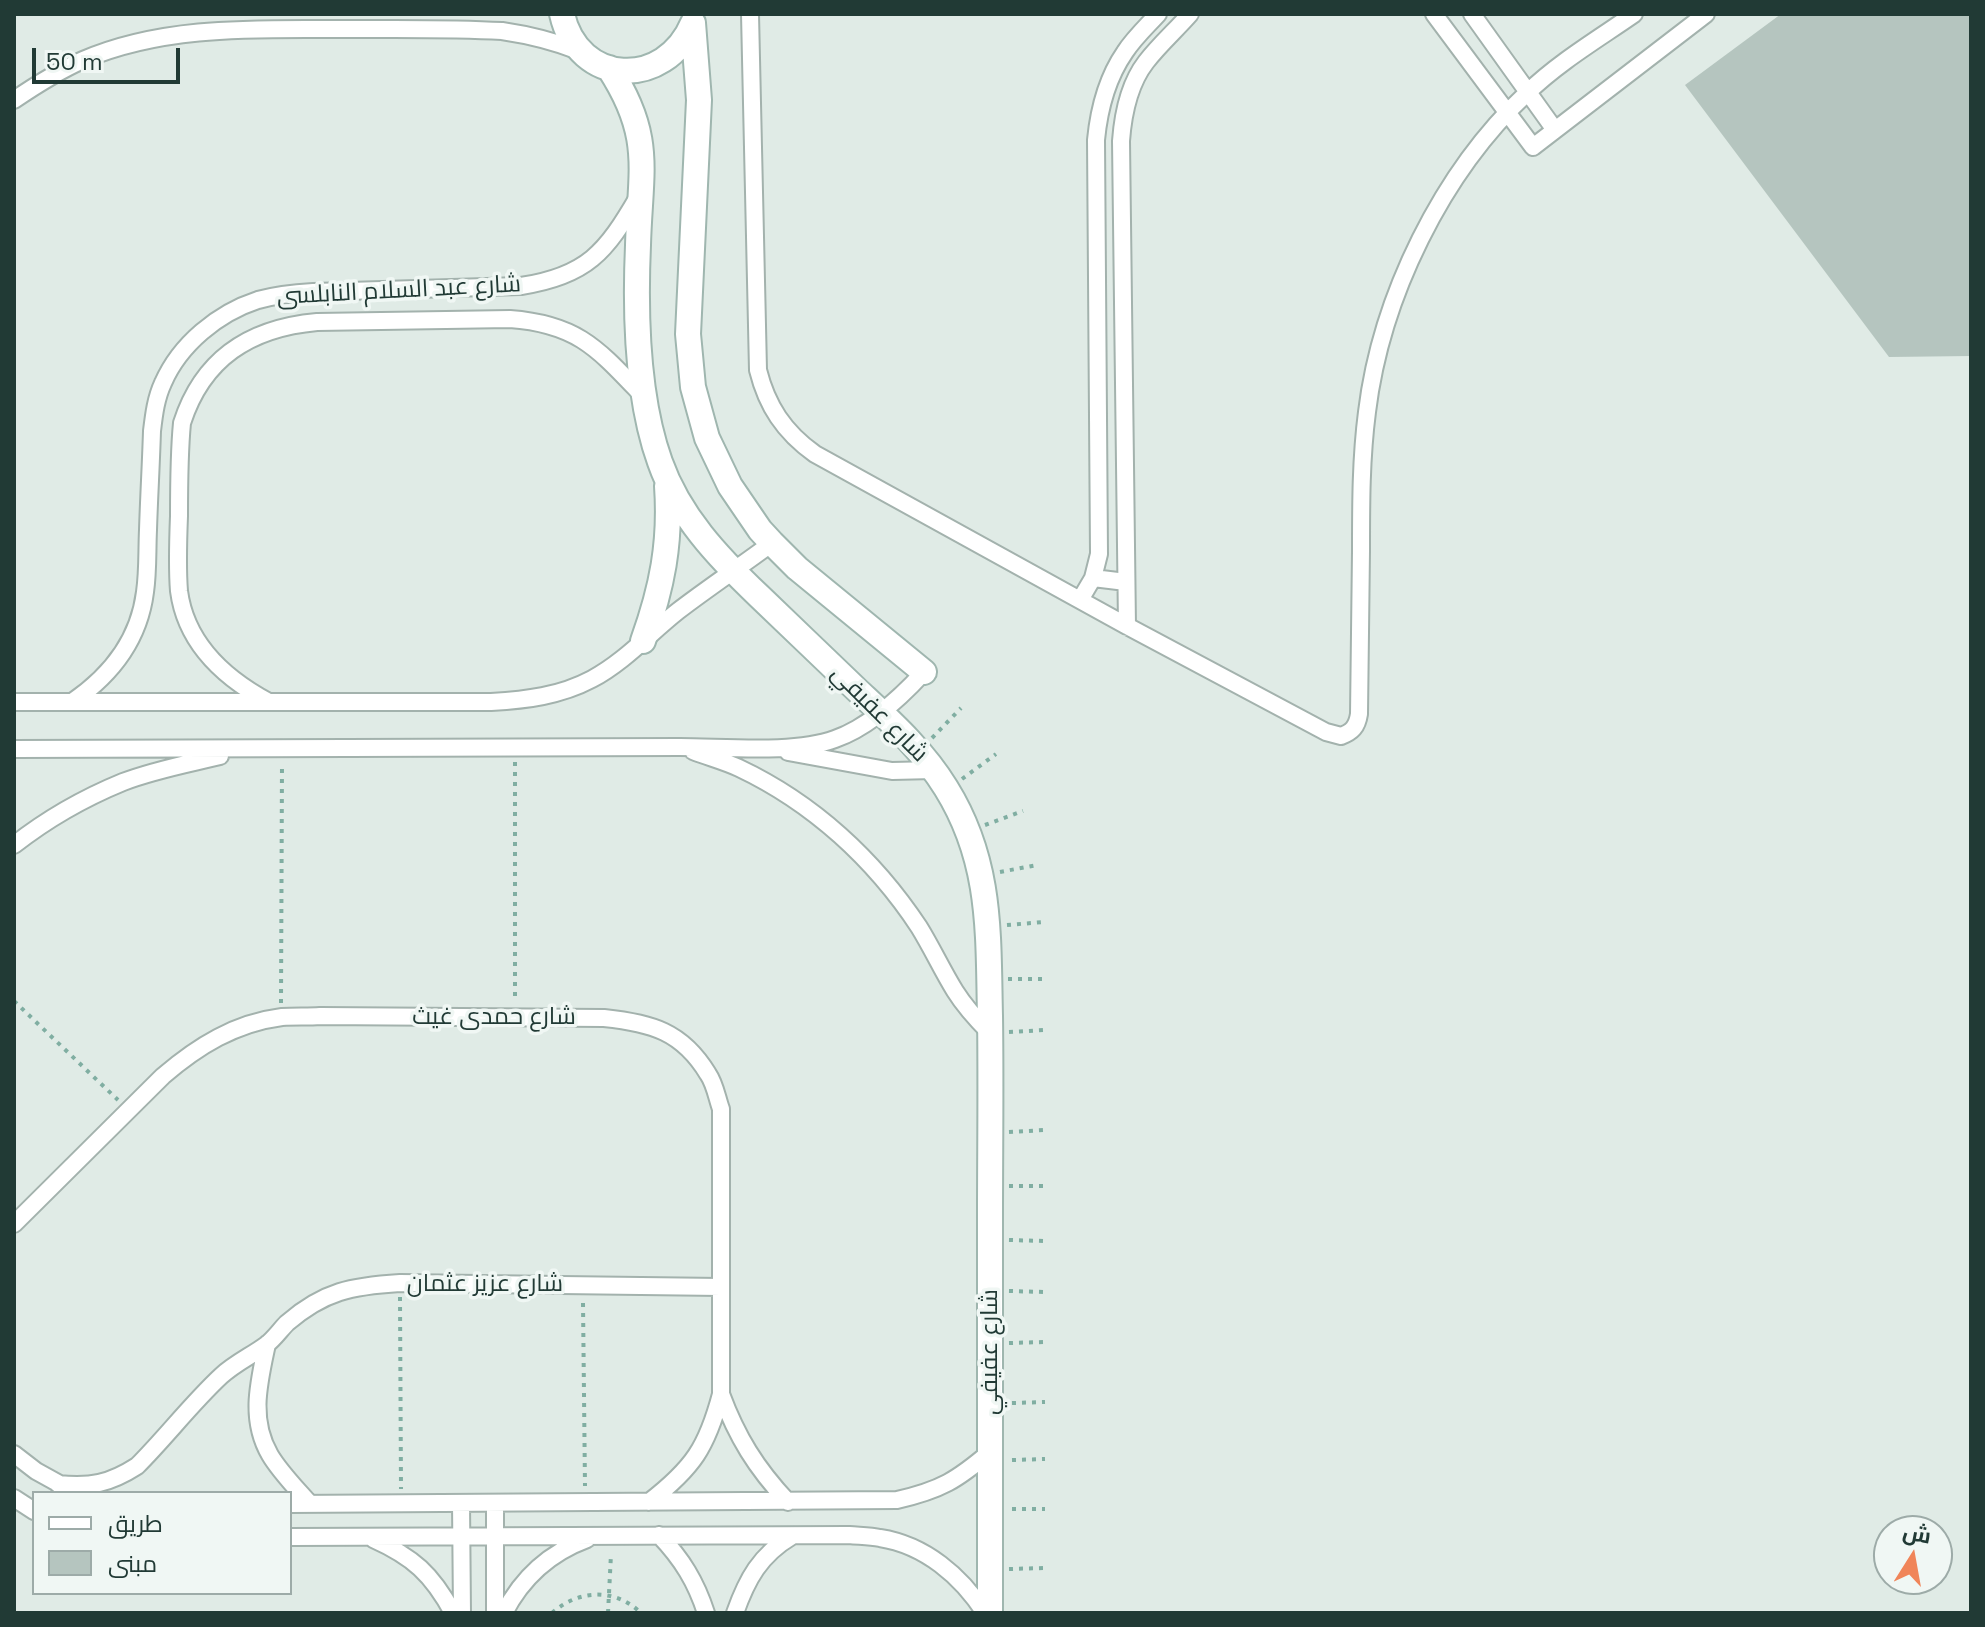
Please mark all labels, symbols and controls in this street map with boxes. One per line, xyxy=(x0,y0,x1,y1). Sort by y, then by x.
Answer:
scale bar xyxy=(36,32,184,82)
text: 50 m xyxy=(46,46,103,77)
street label: شارع عبد السلام النابلسى xyxy=(276,270,522,312)
street label: شارع عفيفي xyxy=(824,659,934,769)
street label: شارع حمدى غيث xyxy=(412,1003,576,1031)
street label: شارع عزيز عثمان xyxy=(407,1270,563,1298)
street label: شارع عفيفي xyxy=(976,1289,1004,1415)
legend xyxy=(32,1491,292,1595)
text: طريق xyxy=(108,1508,163,1539)
north arrow xyxy=(1873,1515,1953,1595)
text: ش xyxy=(1901,1517,1934,1550)
text: مبنى xyxy=(108,1548,157,1579)

